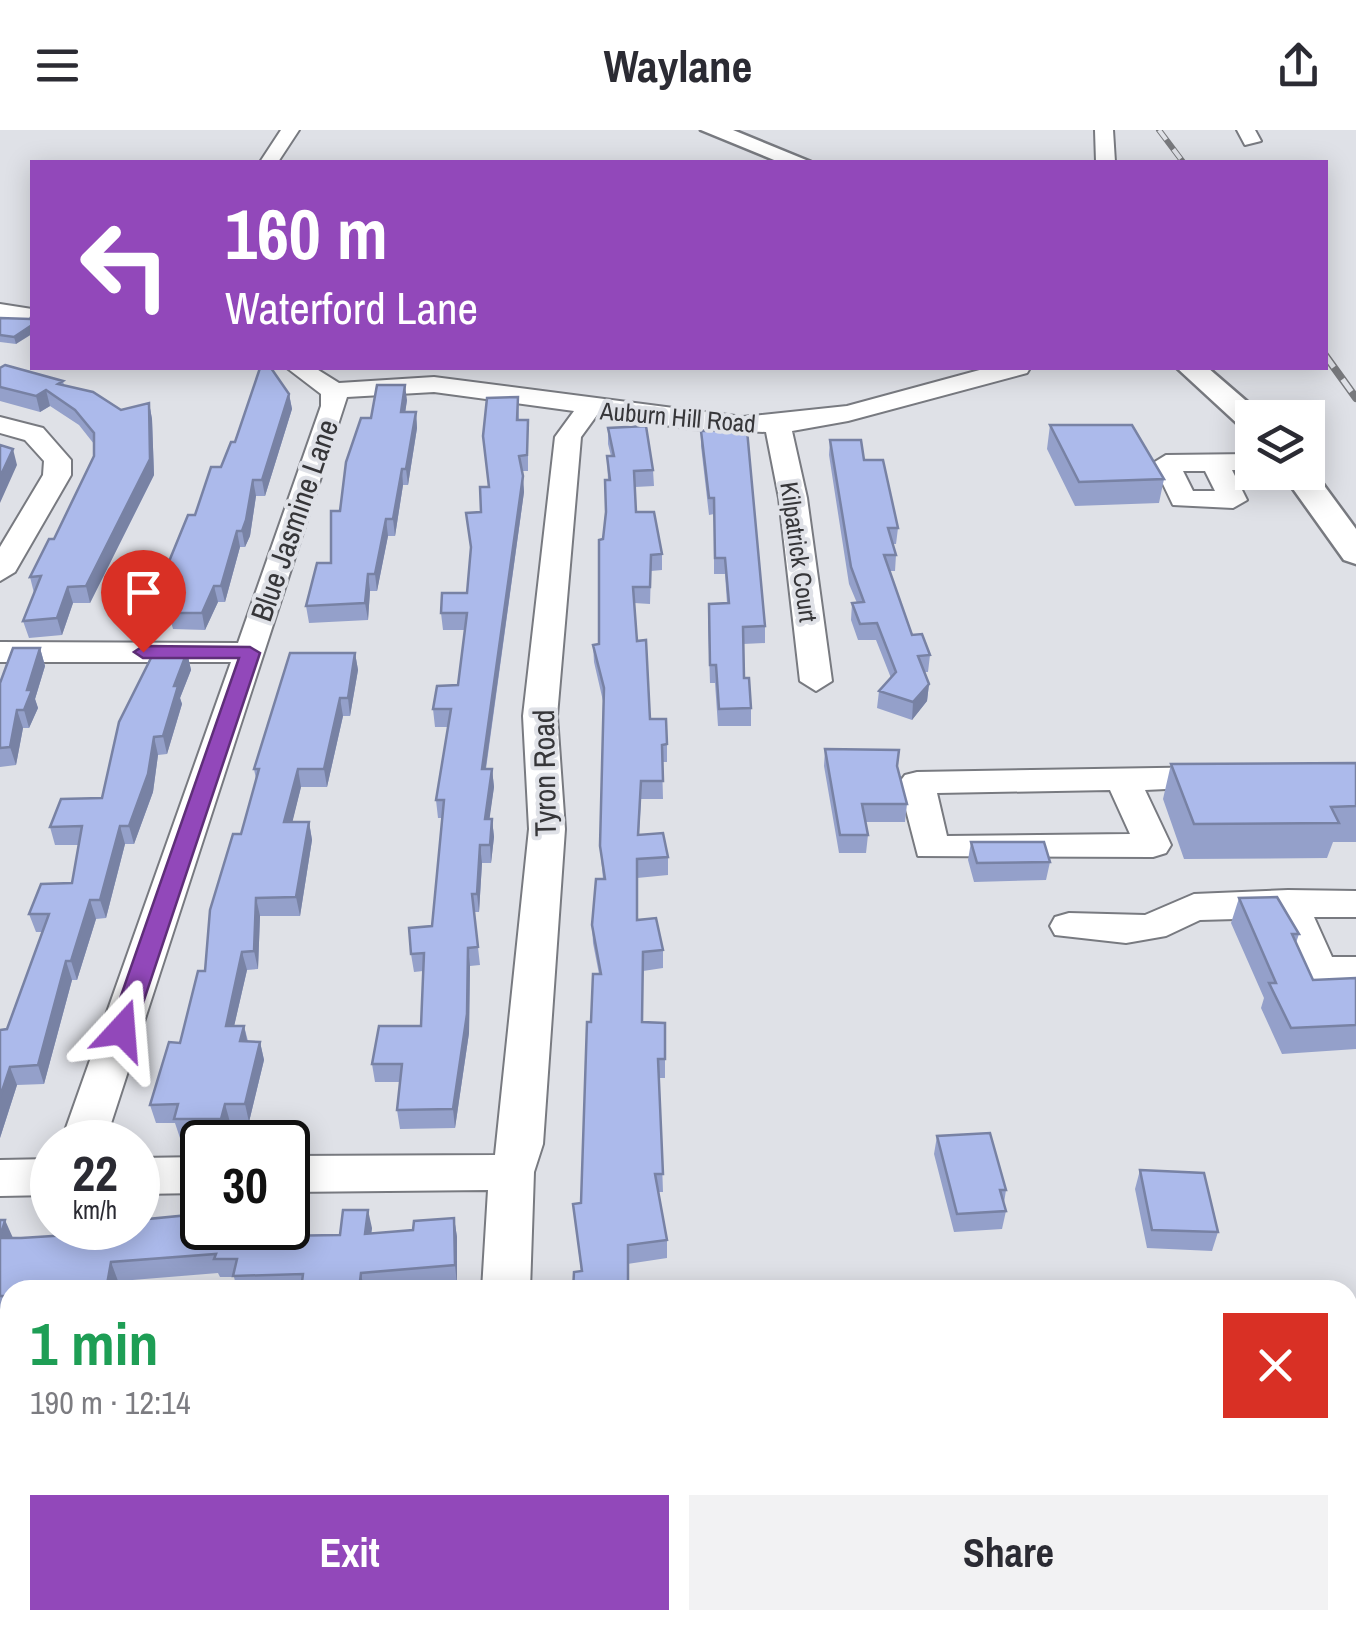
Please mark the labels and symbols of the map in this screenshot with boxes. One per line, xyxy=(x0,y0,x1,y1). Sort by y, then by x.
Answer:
street label: Auburn Hill Road xyxy=(598,393,757,441)
street label: Blue Jasmine Lane xyxy=(241,414,347,626)
street label: Kilpatrick Court xyxy=(772,480,826,625)
pin xyxy=(101,550,186,653)
street label: Tyron Road xyxy=(523,709,565,837)
position arrow xyxy=(70,978,174,1082)
speed limit sign: 30 xyxy=(180,1120,310,1250)

